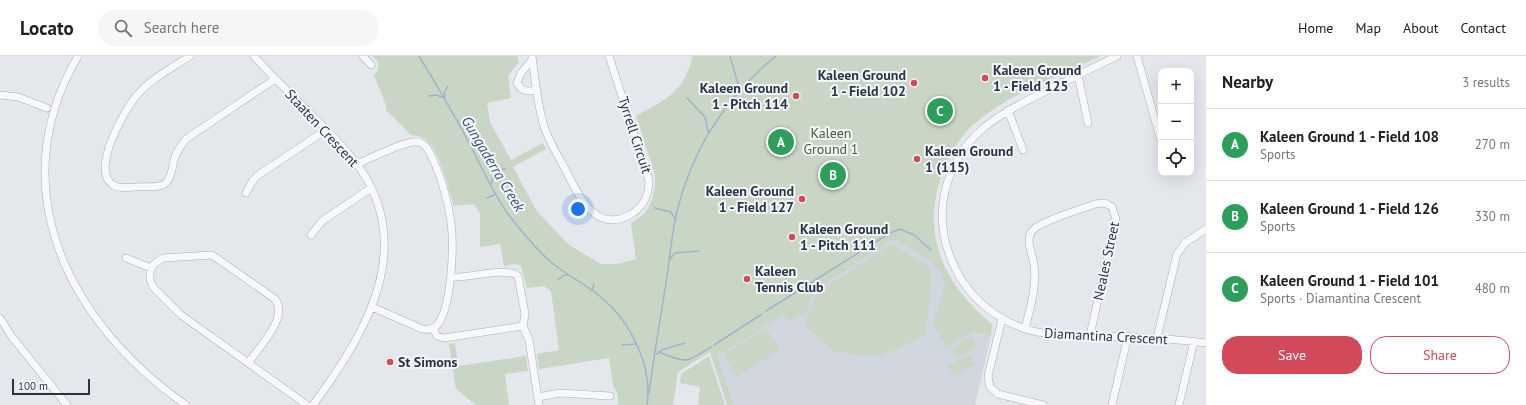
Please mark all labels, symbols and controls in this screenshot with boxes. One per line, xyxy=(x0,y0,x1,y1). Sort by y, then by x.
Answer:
search box xyxy=(98,10,378,46)
text: Locato xyxy=(20,16,74,40)
icon: search xyxy=(112,17,134,39)
text: Search here xyxy=(144,18,219,37)
text: Home xyxy=(1298,19,1333,37)
text: Map xyxy=(1355,19,1381,37)
text: About xyxy=(1403,19,1439,37)
text: Contact xyxy=(1461,19,1506,37)
place label: Kaleen Ground 1 - Field 125 xyxy=(993,61,1081,95)
place label: Kaleen Ground 1 - Field 102 xyxy=(818,66,906,100)
map controls xyxy=(1158,68,1194,176)
button: + xyxy=(1158,68,1194,104)
text: Nearby xyxy=(1222,71,1273,93)
marker: Kaleen Ground 1 - Field 125 xyxy=(980,73,990,83)
text: 3 results xyxy=(1462,74,1510,91)
marker: Kaleen Ground 1 - Field 102 xyxy=(909,78,919,88)
place label: Kaleen Ground 1 - Pitch 114 xyxy=(700,79,788,113)
street label: Staaten Crescent xyxy=(281,85,363,171)
marker: Kaleen Ground 1 - Pitch 114 xyxy=(791,91,801,101)
street label: Tyrrell Circuit xyxy=(614,94,656,176)
pin: C xyxy=(927,96,953,126)
button: − xyxy=(1158,104,1194,140)
water label: Gungaderra Creek xyxy=(457,113,530,216)
park label: Kaleen Ground 1 xyxy=(804,124,858,158)
pin: A xyxy=(768,127,794,157)
text: Kaleen Ground 1 - Field 108 xyxy=(1260,127,1439,146)
text: A xyxy=(1231,136,1239,153)
text: 270 m xyxy=(1475,136,1510,153)
button: locate xyxy=(1158,140,1194,176)
place label: Kaleen Ground 1 (115) xyxy=(925,142,1013,176)
text: Sports xyxy=(1260,146,1296,163)
marker: Kaleen Ground 1 (115) xyxy=(912,154,922,164)
pin: B xyxy=(820,160,846,190)
place label: Kaleen Ground 1 - Field 127 xyxy=(706,182,794,216)
marker: Kaleen Ground 1 - Field 127 xyxy=(797,194,807,204)
your location xyxy=(568,199,588,219)
text: Kaleen Ground 1 - Field 126 xyxy=(1260,199,1439,218)
text: B xyxy=(1231,208,1239,225)
text: 330 m xyxy=(1475,208,1510,225)
text: Sports xyxy=(1260,218,1296,235)
place label: Kaleen Ground 1 - Pitch 111 xyxy=(800,220,888,254)
street label: Neales Street xyxy=(1089,220,1123,302)
marker: Kaleen Ground 1 - Pitch 111 xyxy=(787,232,797,242)
place label: Kaleen Tennis Club xyxy=(755,262,824,296)
text: Kaleen Ground 1 - Field 101 xyxy=(1260,271,1439,290)
marker: Kaleen Tennis Club xyxy=(742,274,752,284)
text: C xyxy=(1231,280,1239,297)
text: 480 m xyxy=(1475,280,1510,297)
text: Sports · Diamantina Crescent xyxy=(1260,290,1421,307)
street label: Diamantina Crescent xyxy=(1044,324,1168,348)
button: Save xyxy=(1222,336,1362,374)
button: Share xyxy=(1370,336,1510,374)
place label: St Simons xyxy=(398,353,457,371)
marker: St Simons xyxy=(385,357,395,367)
scale bar xyxy=(12,377,90,396)
text: 100 m xyxy=(18,379,48,393)

